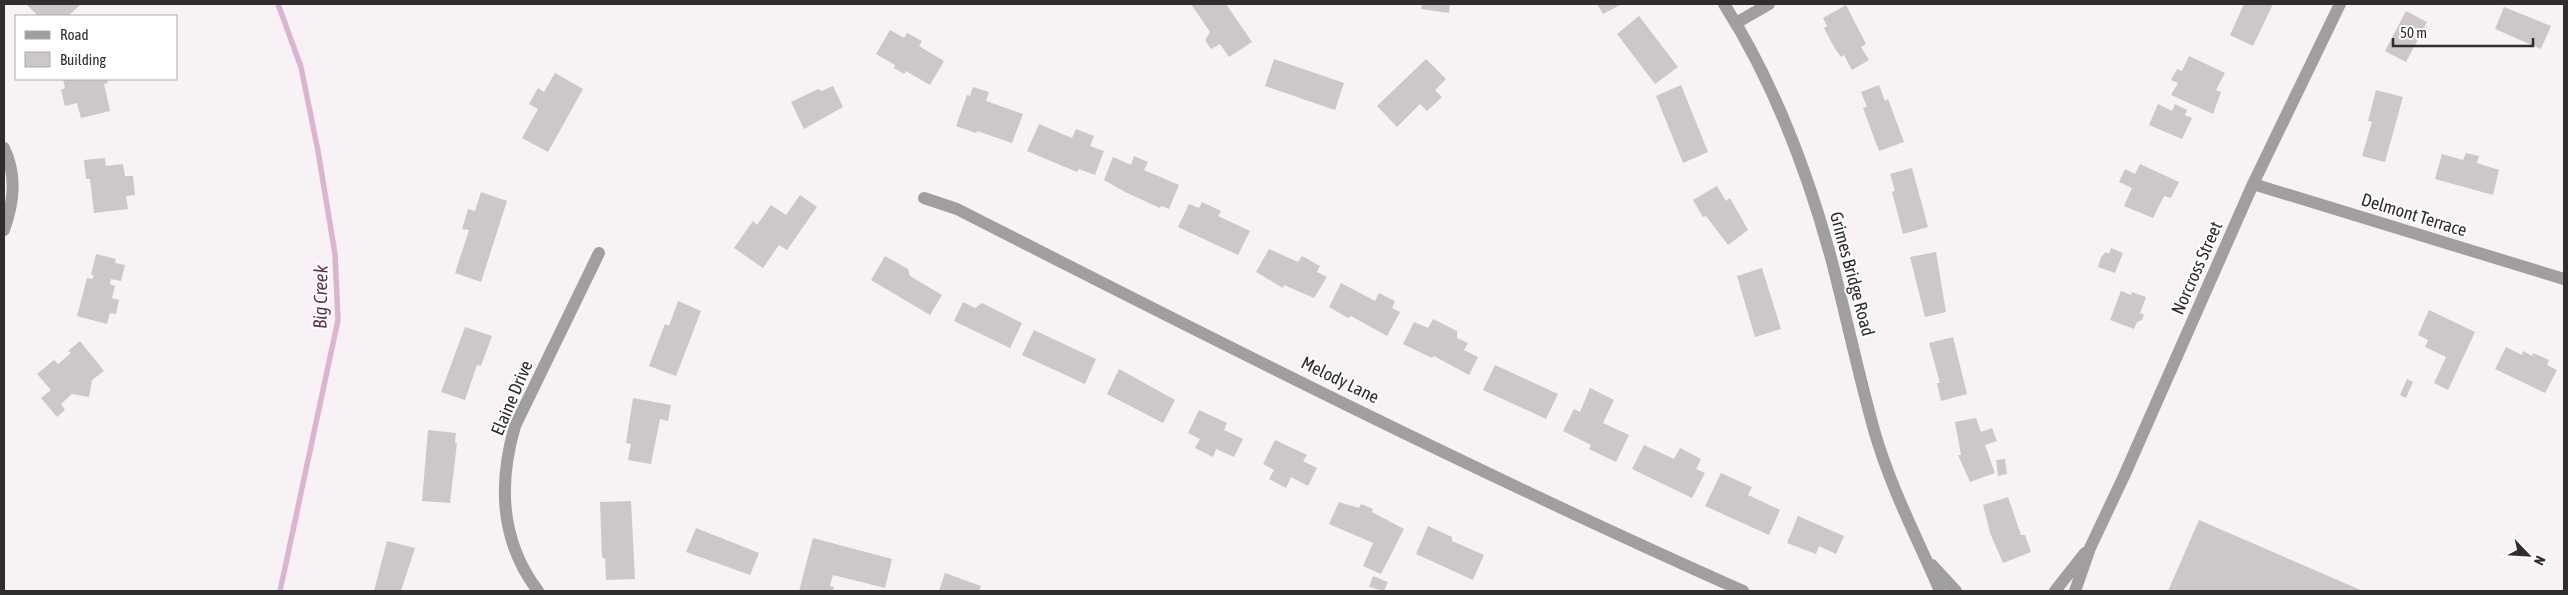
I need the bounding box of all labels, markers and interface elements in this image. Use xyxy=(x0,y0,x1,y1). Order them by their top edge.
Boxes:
legend xyxy=(15,15,178,80)
scale bar xyxy=(2393,15,2533,47)
text: 50 m xyxy=(2400,24,2427,41)
text: Road xyxy=(60,26,89,43)
text: Building xyxy=(60,51,106,68)
street label: Delmont Terrace xyxy=(2359,189,2469,241)
street label: Grimes Bridge Road xyxy=(1826,209,1879,338)
street label: Norcross Street xyxy=(2167,218,2226,318)
water label: Big Creek xyxy=(308,264,332,329)
street label: Melody Lane xyxy=(1298,352,1383,407)
street label: Elaine Drive xyxy=(486,357,537,438)
north arrow xyxy=(2503,530,2553,580)
text: N xyxy=(2531,553,2549,568)

